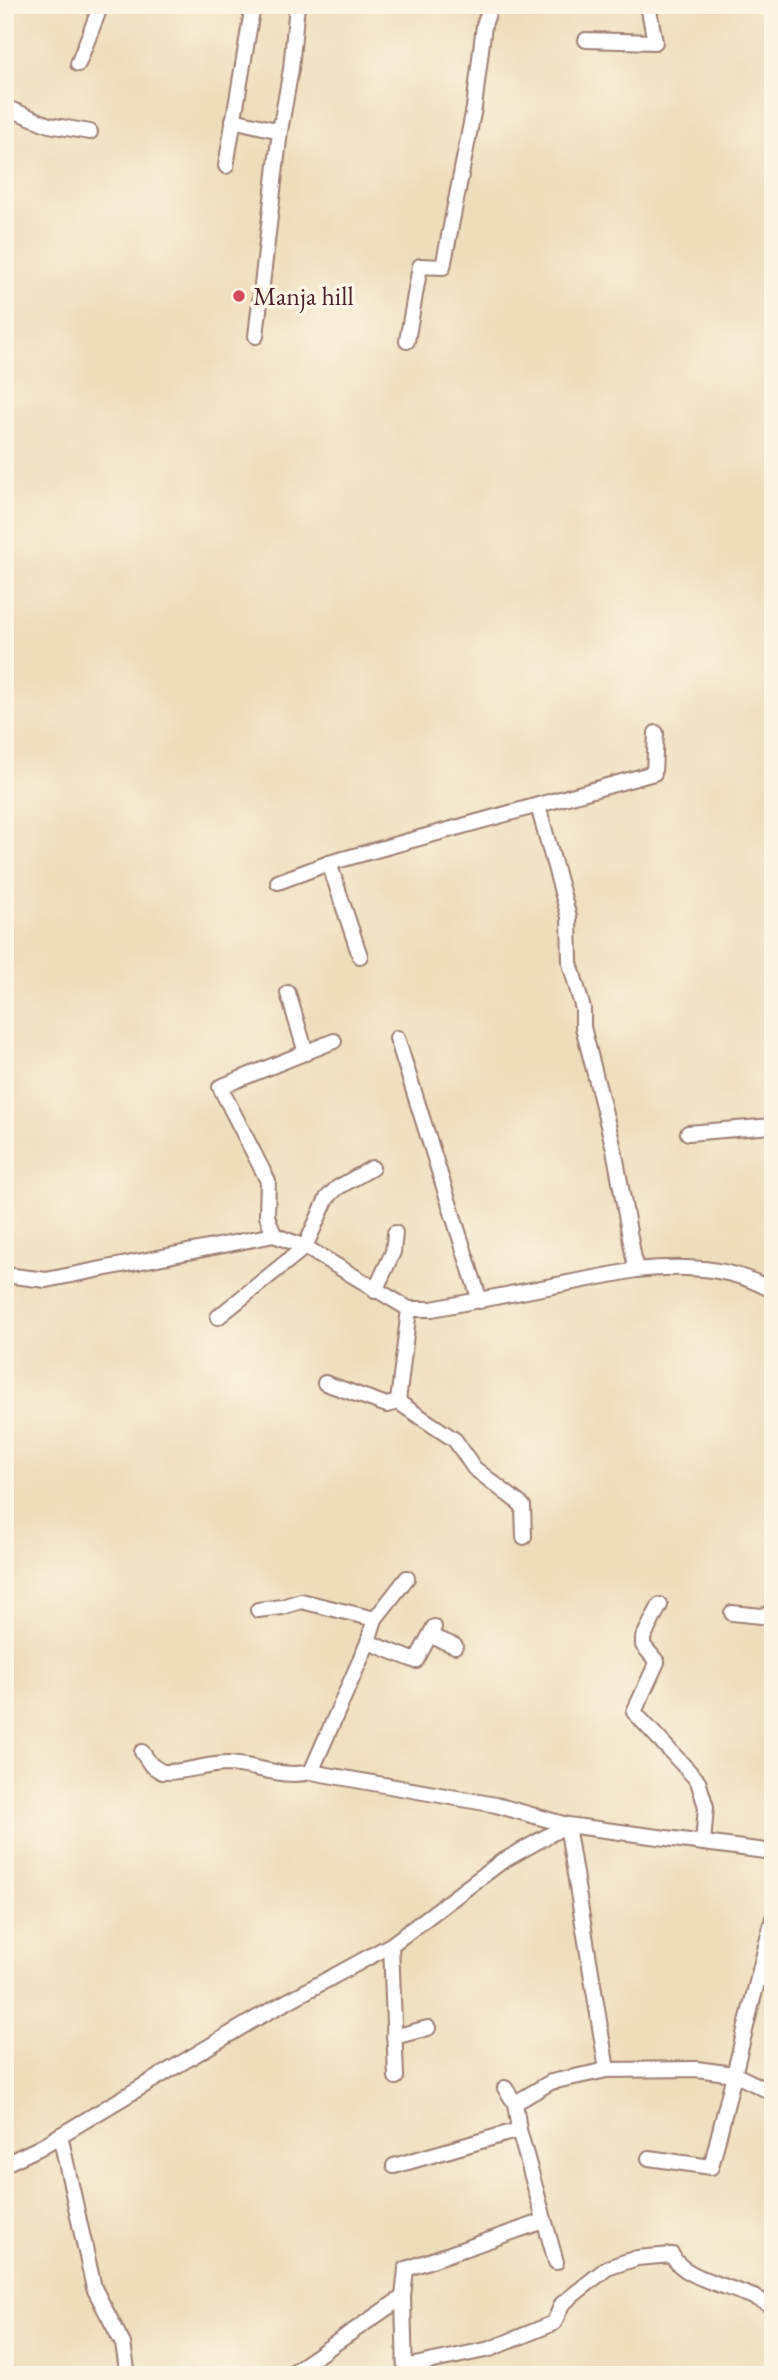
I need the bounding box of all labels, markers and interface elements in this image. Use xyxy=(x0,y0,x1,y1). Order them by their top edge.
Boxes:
place label: Manja hill xyxy=(253,279,354,313)
marker: Manja hill xyxy=(231,288,247,304)

